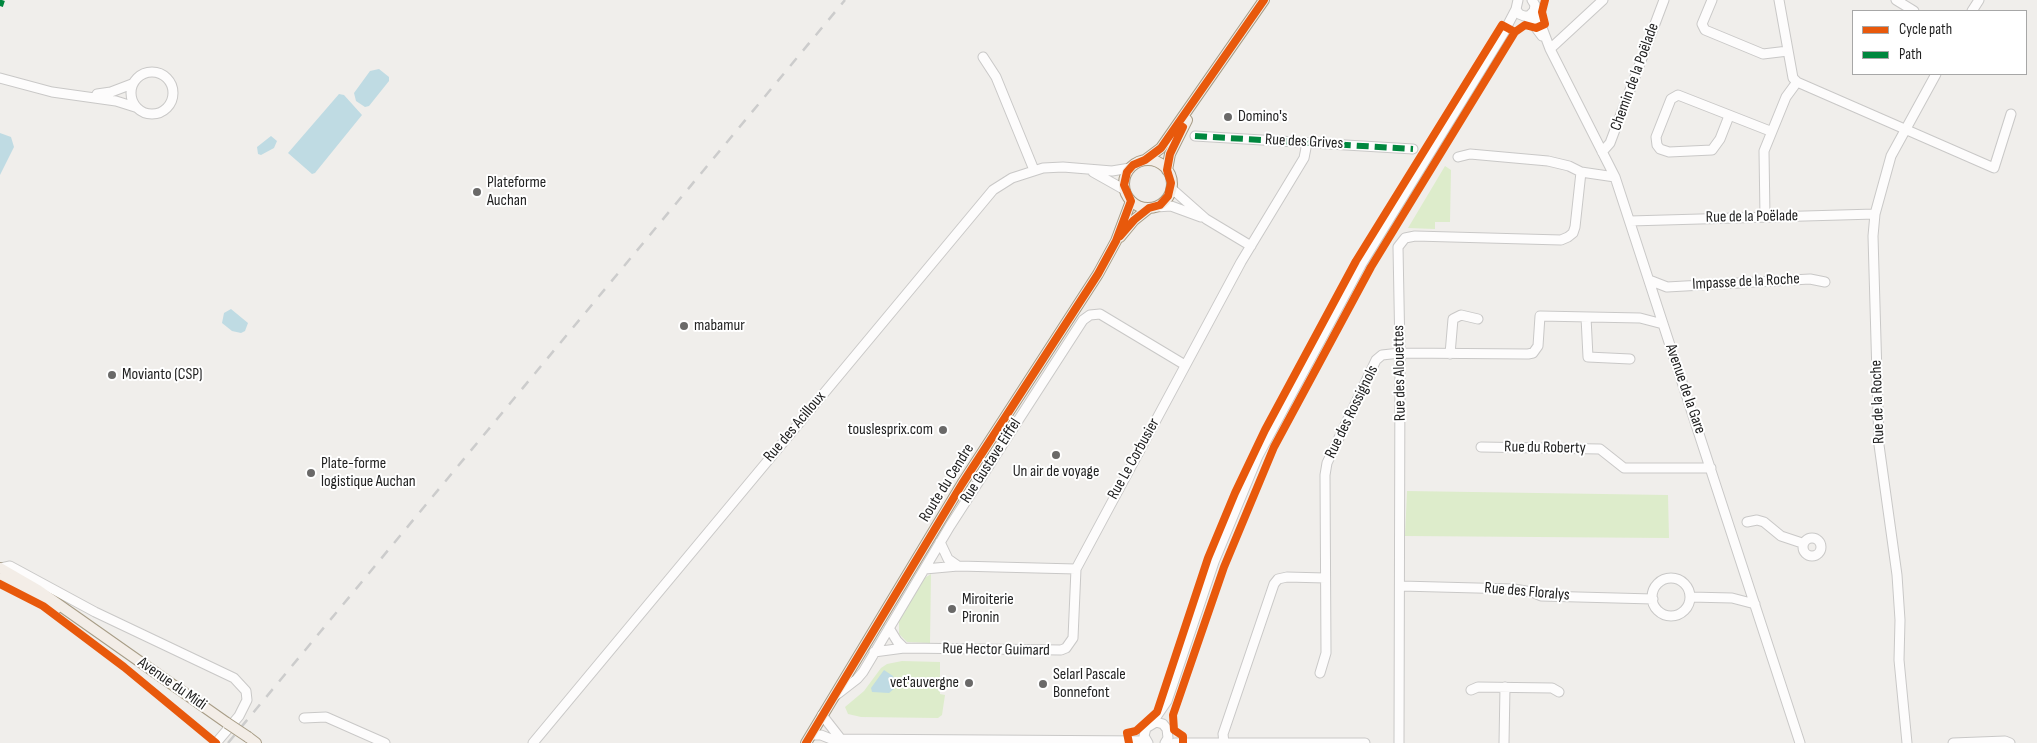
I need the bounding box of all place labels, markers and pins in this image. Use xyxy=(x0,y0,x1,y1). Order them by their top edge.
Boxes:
place label: Domino's xyxy=(1238,107,1288,127)
marker: Domino's xyxy=(1222,111,1234,123)
place label: Plateforme Auchan xyxy=(487,173,546,211)
marker: Plateforme Auchan xyxy=(471,186,483,198)
place label: mabamur xyxy=(694,316,745,336)
marker: mabamur xyxy=(678,320,690,332)
place label: Movianto (CSP) xyxy=(122,365,203,385)
marker: Movianto (CSP) xyxy=(106,369,118,381)
place label: touslesprix.com xyxy=(848,420,933,440)
marker: touslesprix.com xyxy=(937,424,949,436)
marker: Un air de voyage xyxy=(1050,449,1062,461)
place label: Plate-forme logistique Auchan xyxy=(321,454,416,492)
place label: Un air de voyage xyxy=(1013,462,1099,482)
marker: Plate-forme logistique Auchan xyxy=(305,467,317,479)
place label: Miroiterie Pironin xyxy=(962,590,1014,628)
marker: Miroiterie Pironin xyxy=(946,603,958,615)
place label: Selarl Pascale Bonnefont xyxy=(1053,665,1126,703)
place label: vet'auvergne xyxy=(890,673,959,693)
marker: vet'auvergne xyxy=(963,677,975,689)
marker: Selarl Pascale Bonnefont xyxy=(1037,678,1049,690)

